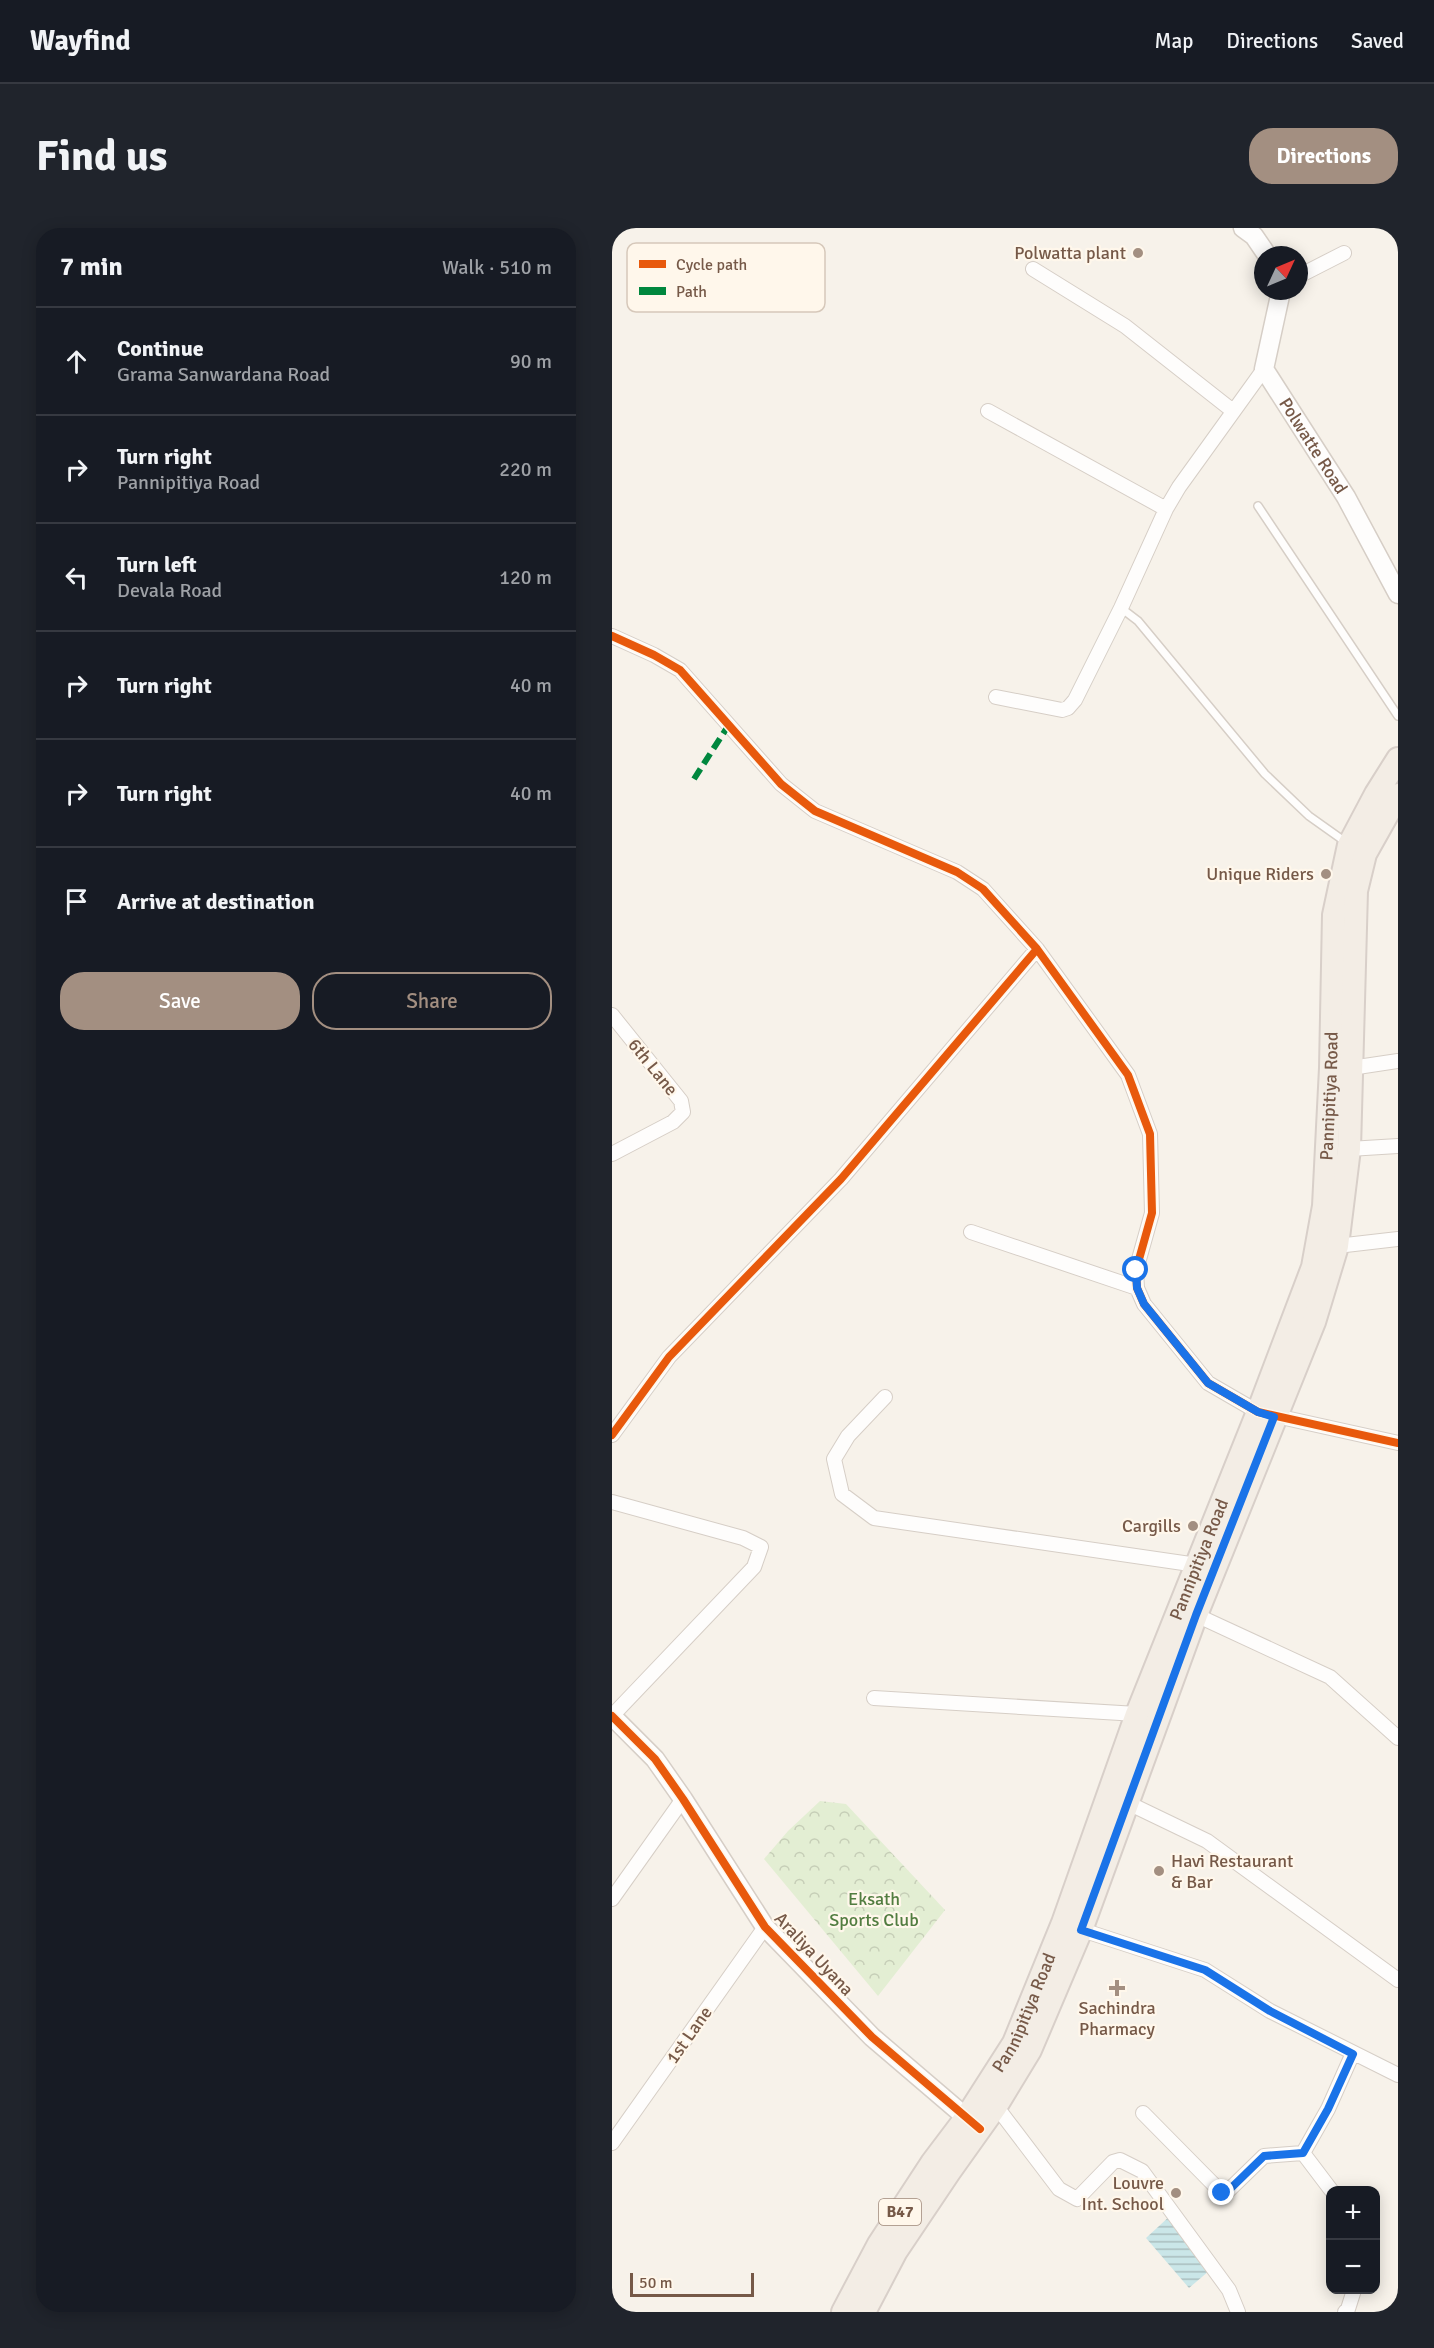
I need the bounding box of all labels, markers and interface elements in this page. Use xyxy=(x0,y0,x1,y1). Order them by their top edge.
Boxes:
text: Wayfind xyxy=(30,24,131,58)
text: Map xyxy=(1155,28,1193,54)
text: Directions xyxy=(1226,28,1318,54)
text: Saved xyxy=(1351,28,1404,54)
button: Directions xyxy=(1249,128,1398,184)
text: Find us xyxy=(36,131,167,182)
place label: Polwatta plant xyxy=(1014,242,1126,264)
legend xyxy=(627,243,825,312)
marker: Polwatta plant xyxy=(1131,246,1145,260)
north arrow xyxy=(1254,246,1308,300)
text: 7 min xyxy=(60,251,123,283)
text: Walk · 510 m xyxy=(442,255,552,280)
text: Cycle path xyxy=(676,255,747,275)
text: Path xyxy=(676,282,707,302)
text: Continue xyxy=(117,335,204,362)
icon: ahead xyxy=(60,345,93,378)
text: 90 m xyxy=(510,349,552,374)
text: Grama Sanwardana Road xyxy=(117,362,330,387)
street label: Polwatte Road xyxy=(1274,394,1352,498)
text: Turn right xyxy=(117,443,212,470)
icon: right xyxy=(60,453,93,486)
text: 220 m xyxy=(499,457,552,482)
text: Pannipitiya Road xyxy=(117,470,260,495)
text: Turn left xyxy=(117,551,197,578)
icon: left xyxy=(60,561,93,594)
text: 120 m xyxy=(499,565,552,590)
text: Devala Road xyxy=(117,578,222,603)
icon: right xyxy=(60,669,93,702)
text: Turn right xyxy=(117,672,212,699)
text: 40 m xyxy=(510,673,552,698)
icon: right xyxy=(60,777,93,810)
text: Turn right xyxy=(117,780,212,807)
text: 40 m xyxy=(510,781,552,806)
place label: Unique Riders xyxy=(1206,863,1314,885)
marker: Unique Riders xyxy=(1319,867,1333,881)
icon: arrive xyxy=(60,885,93,918)
text: Arrive at destination xyxy=(117,888,314,915)
button: Save xyxy=(60,972,300,1030)
button: Share xyxy=(312,972,552,1030)
street label: Pannipitiya Road xyxy=(1315,1031,1343,1161)
street label: 6th Lane xyxy=(623,1034,683,1100)
route start xyxy=(1122,1256,1148,1282)
street label: Pannipitiya Road xyxy=(1165,1496,1233,1623)
place label: Cargills xyxy=(1122,1515,1181,1537)
marker: Cargills xyxy=(1186,1519,1200,1533)
place label: Havi Restaurant & Bar xyxy=(1171,1850,1293,1893)
marker: Havi Restaurant & Bar xyxy=(1152,1864,1166,1878)
park label: Eksath Sports Club xyxy=(829,1888,919,1931)
street label: Araliya Uyana xyxy=(770,1908,858,2000)
street label: Pannipitiya Road xyxy=(987,1950,1061,2076)
marker: Sachindra Pharmacy xyxy=(1110,1981,1124,1995)
place label: Sachindra Pharmacy xyxy=(1078,1997,1156,2040)
street label: 1st Lane xyxy=(661,2002,717,2068)
place label: Louvre Int. School xyxy=(1082,2172,1164,2215)
route end xyxy=(1208,2179,1234,2205)
marker: Louvre Int. School xyxy=(1169,2186,1183,2200)
map controls xyxy=(1326,2186,1380,2294)
button: + xyxy=(1326,2186,1380,2240)
road number: B47 xyxy=(879,2199,921,2225)
button: − xyxy=(1326,2240,1380,2294)
scale bar xyxy=(630,2270,754,2298)
text: 50 m xyxy=(639,2273,673,2293)

